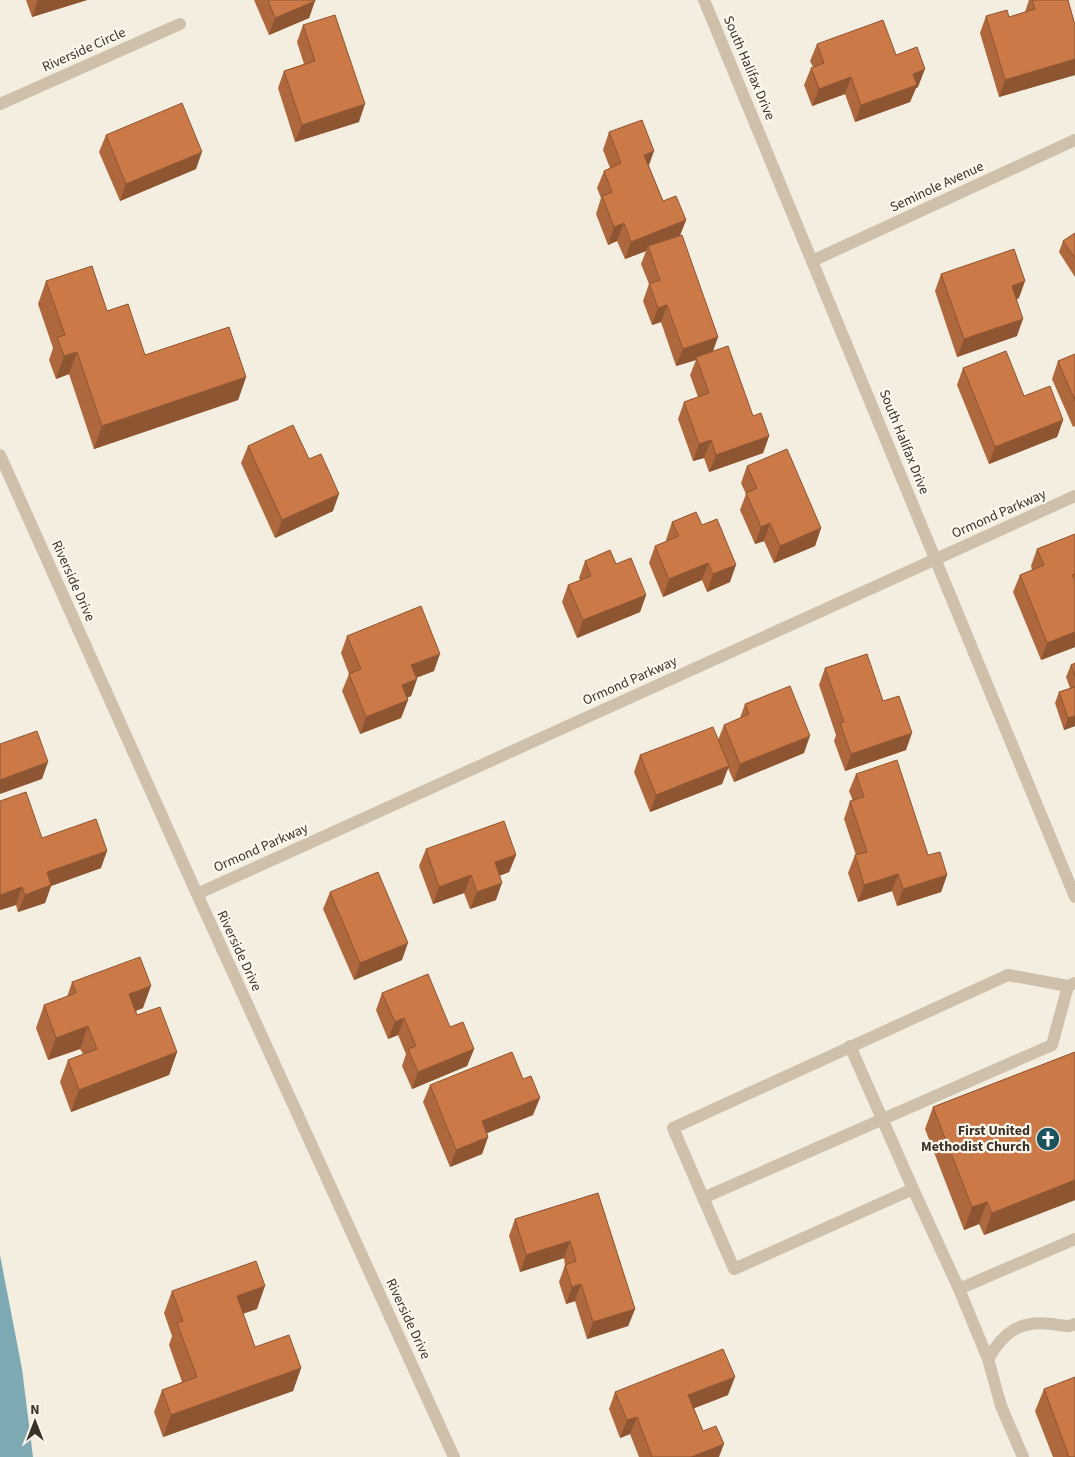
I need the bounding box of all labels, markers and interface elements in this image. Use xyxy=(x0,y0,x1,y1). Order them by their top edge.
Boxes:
street label: South Halifax Drive xyxy=(718,13,780,123)
street label: Riverside Circle xyxy=(39,23,129,77)
street label: Seminole Avenue xyxy=(887,157,987,217)
street label: South Halifax Drive xyxy=(874,387,934,497)
street label: Ormond Parkway xyxy=(949,484,1050,544)
street label: Riverside Drive xyxy=(46,537,100,625)
street label: Ormond Parkway xyxy=(580,651,681,711)
street label: Ormond Parkway xyxy=(211,818,312,878)
street label: Riverside Drive xyxy=(212,907,266,995)
place label: First United Methodist Church xyxy=(921,1121,1030,1157)
church icon: First United Methodist Church xyxy=(1035,1126,1061,1152)
street label: Riverside Drive xyxy=(381,1275,435,1363)
north arrow xyxy=(10,1397,60,1447)
text: N xyxy=(30,1400,40,1420)

